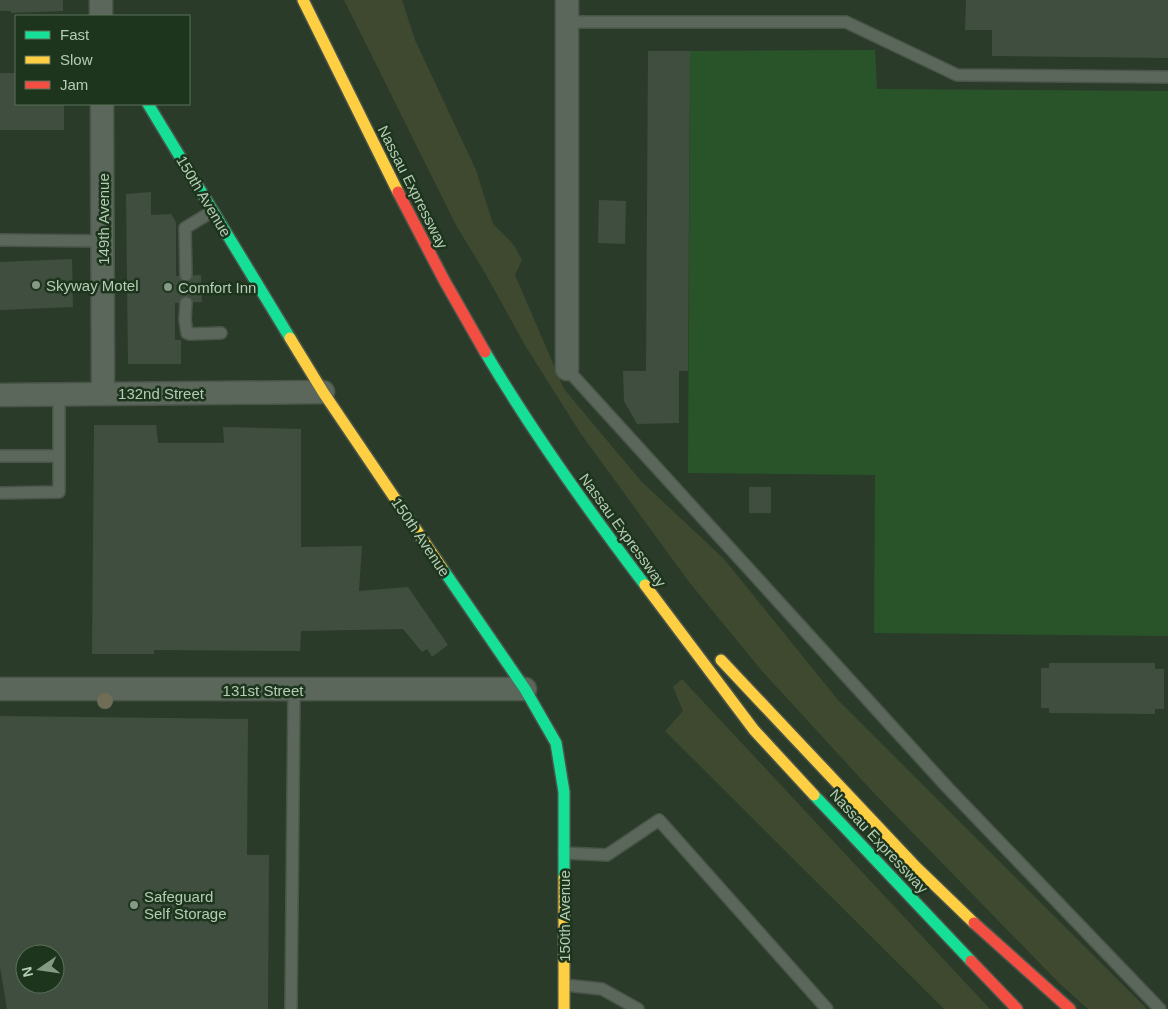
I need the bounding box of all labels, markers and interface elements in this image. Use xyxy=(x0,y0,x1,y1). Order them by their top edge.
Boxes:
legend xyxy=(15,15,190,105)
text: Fast xyxy=(60,26,90,43)
text: Slow xyxy=(60,51,93,68)
text: Jam xyxy=(60,76,88,93)
street label: Nassau Expressway xyxy=(375,123,452,252)
street label: 150th Avenue xyxy=(173,152,235,240)
street label: 149th Avenue xyxy=(95,173,112,265)
place label: Skyway Motel xyxy=(46,277,139,294)
marker: Skyway Motel xyxy=(30,279,42,291)
place label: Comfort Inn xyxy=(178,279,256,296)
marker: Comfort Inn xyxy=(162,281,174,293)
street label: 132nd Street xyxy=(118,385,205,402)
street label: Nassau Expressway xyxy=(576,470,670,590)
street label: 150th Avenue xyxy=(388,494,454,580)
street label: 131st Street xyxy=(223,682,304,699)
street label: Nassau Expressway xyxy=(826,786,932,897)
street label: 150th Avenue xyxy=(556,870,573,962)
place label: Safeguard Self Storage xyxy=(144,888,227,922)
marker: Safeguard Self Storage xyxy=(128,899,140,911)
north arrow xyxy=(15,944,65,994)
text: N xyxy=(18,965,36,979)

